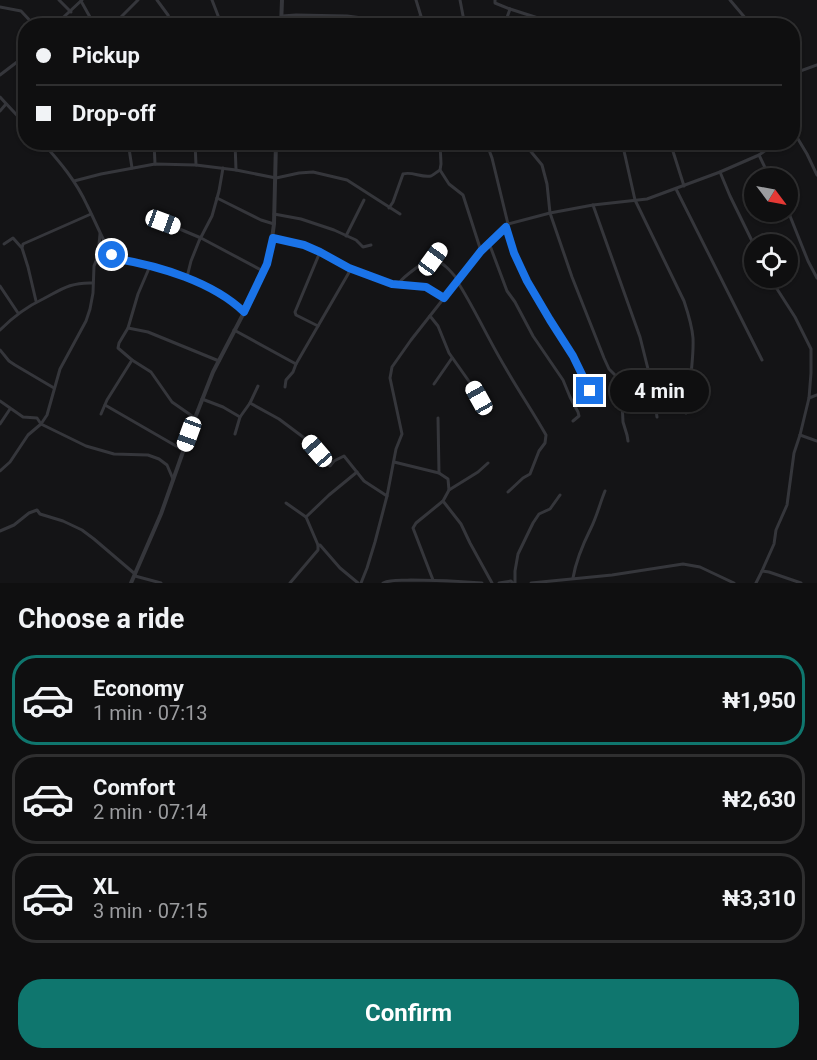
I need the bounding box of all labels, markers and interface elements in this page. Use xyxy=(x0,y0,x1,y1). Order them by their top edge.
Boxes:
text: Pickup xyxy=(72,43,140,68)
text: Drop-off xyxy=(72,101,156,126)
north arrow xyxy=(744,168,798,222)
map controls xyxy=(744,168,798,288)
car xyxy=(143,207,183,237)
button: locate xyxy=(744,234,798,288)
car xyxy=(415,239,451,279)
route start xyxy=(98,241,125,268)
callout: 4 min xyxy=(611,370,710,412)
route end xyxy=(576,377,603,404)
car xyxy=(462,378,496,418)
text: 4 min xyxy=(634,379,685,403)
car xyxy=(174,414,204,454)
car xyxy=(298,432,336,470)
text: Choose a ride xyxy=(18,603,184,635)
icon: car xyxy=(21,673,75,727)
text: Economy xyxy=(93,676,184,701)
text: ₦1,950 xyxy=(722,688,796,713)
text: 1 min · 07:13 xyxy=(93,701,208,725)
icon: car xyxy=(21,772,75,826)
text: Comfort xyxy=(93,775,175,800)
text: ₦2,630 xyxy=(722,787,796,812)
text: 2 min · 07:14 xyxy=(93,800,208,824)
icon: car xyxy=(21,871,75,925)
text: XL xyxy=(93,874,119,899)
text: ₦3,310 xyxy=(722,886,796,911)
text: 3 min · 07:15 xyxy=(93,899,208,923)
button: Confirm xyxy=(18,979,799,1048)

